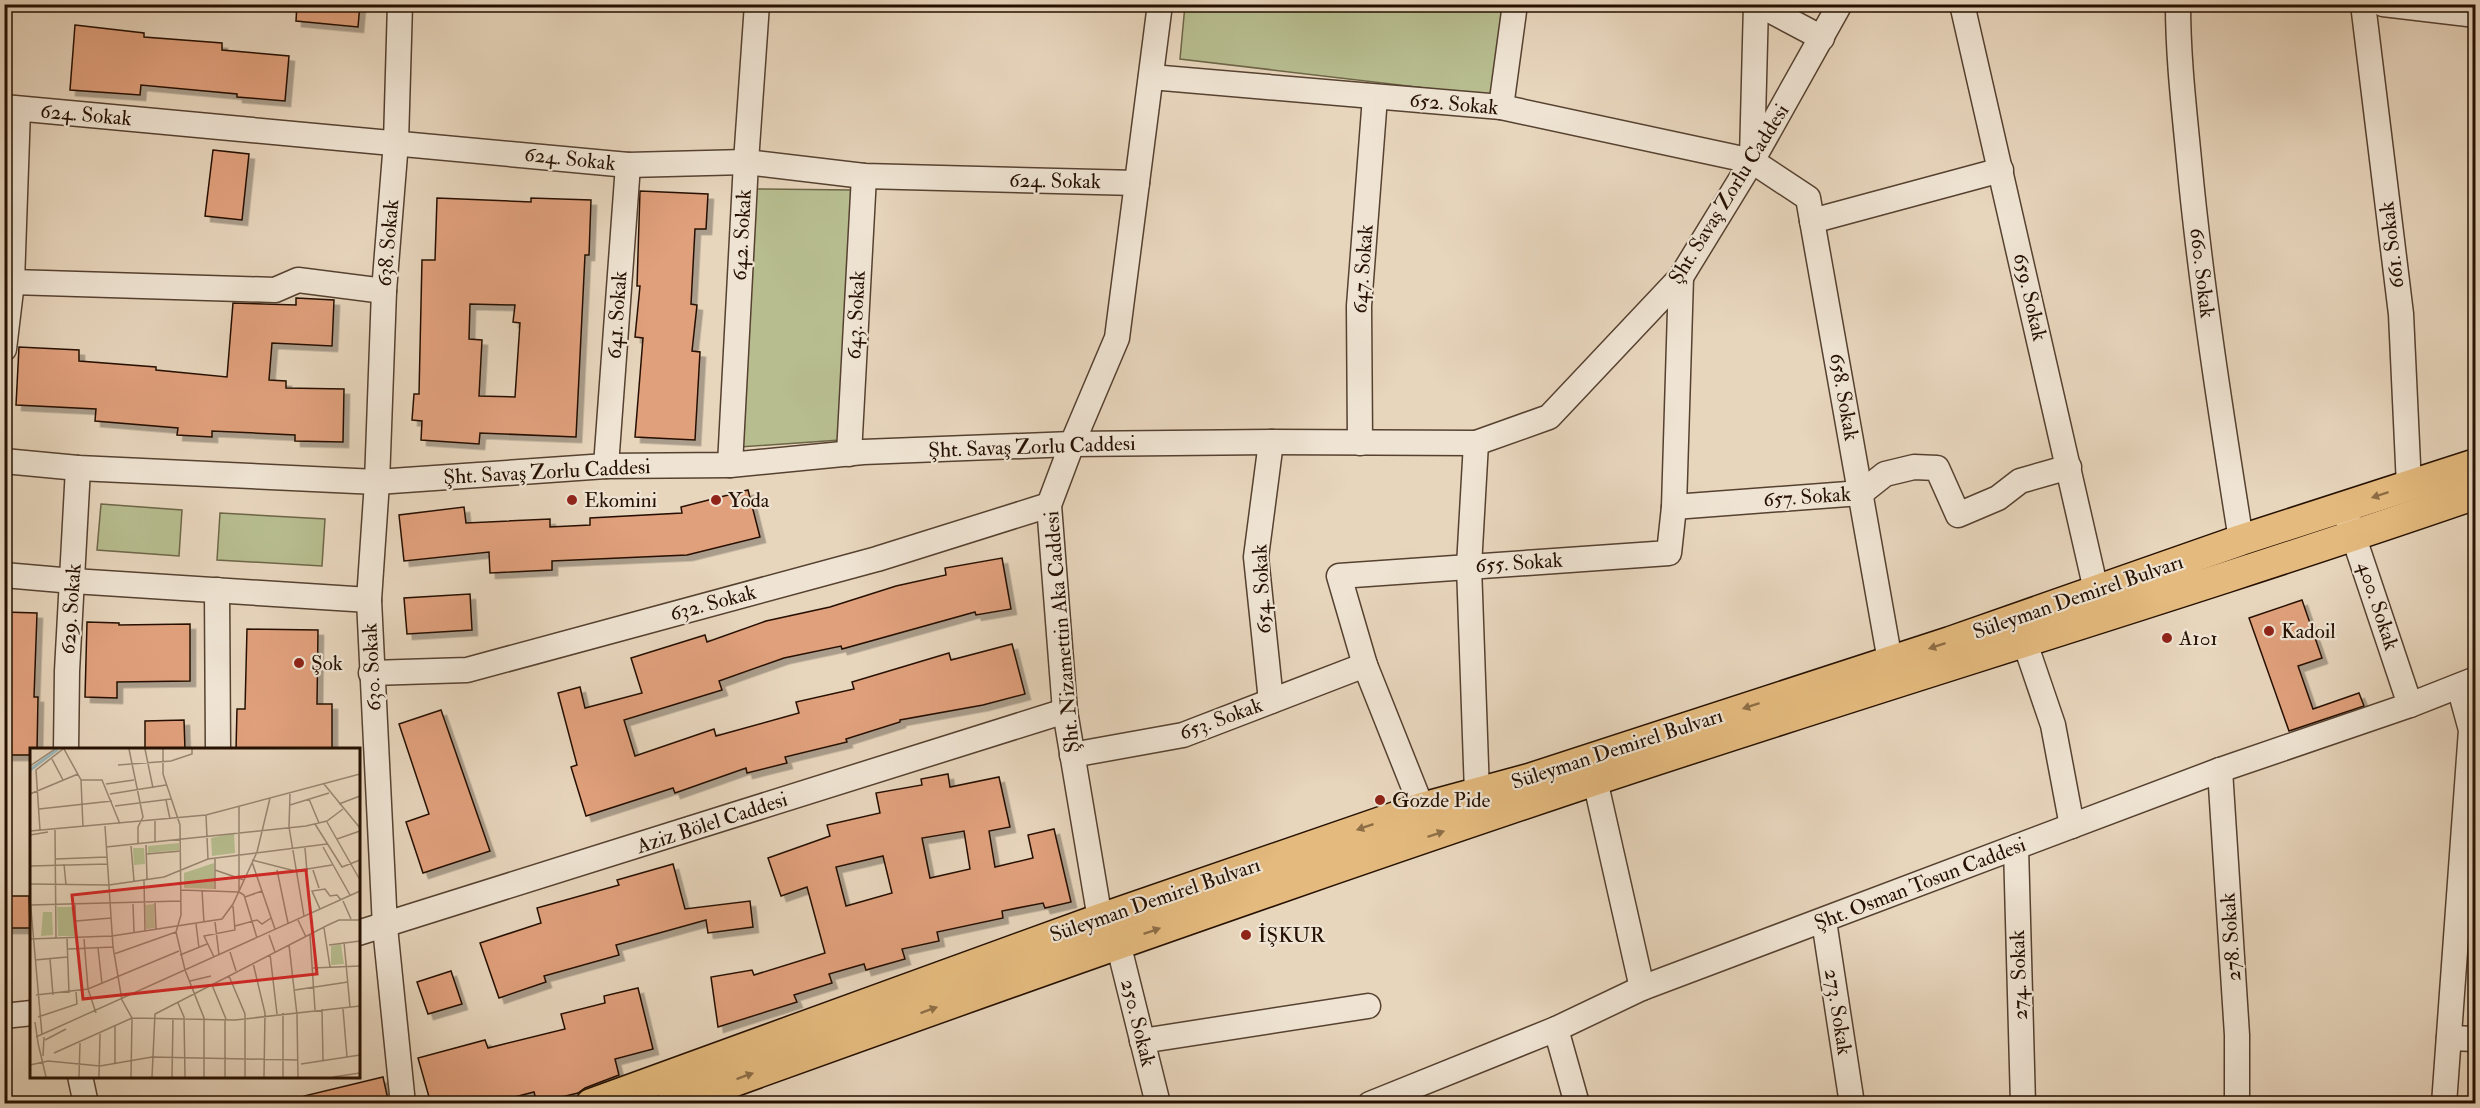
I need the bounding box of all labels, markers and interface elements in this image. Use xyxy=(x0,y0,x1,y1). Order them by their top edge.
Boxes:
street label: 652. Sokak xyxy=(1408,87,1500,121)
street label: 624. Sokak xyxy=(39,98,133,132)
street label: Şht. Savaş Zorlu Caddesi xyxy=(1663,99,1796,289)
street label: 624. Sokak xyxy=(523,141,617,177)
street label: 624. Sokak xyxy=(1009,167,1101,195)
street label: 642. Sokak xyxy=(726,189,758,281)
street label: 638. Sokak xyxy=(371,198,405,288)
street label: 661. Sokak xyxy=(2373,200,2411,290)
street label: 647. Sokak xyxy=(1346,223,1380,315)
street label: 660. Sokak xyxy=(2183,226,2221,320)
street label: 659. Sokak xyxy=(2007,250,2053,344)
street label: 641. Sokak xyxy=(600,270,634,360)
street label: 643. Sokak xyxy=(840,270,872,360)
street label: 658. Sokak xyxy=(1823,351,1865,443)
street label: Şht. Savaş Zorlu Caddesi xyxy=(928,430,1137,464)
street label: Şht. Savaş Zorlu Caddesi xyxy=(443,453,652,491)
street label: 657. Sokak xyxy=(1762,480,1852,514)
place label: Ekomini xyxy=(584,487,658,514)
place label: Yoda xyxy=(728,487,770,514)
one-way arrow xyxy=(2371,491,2389,501)
marker: Ekomini xyxy=(565,493,579,507)
marker: Yoda xyxy=(709,493,723,507)
street label: Şht. Nizamettin Aka Caddesi xyxy=(1038,509,1086,754)
street label: 654. Sokak xyxy=(1246,543,1278,635)
street label: 655. Sokak xyxy=(1474,546,1564,580)
street label: Süleyman Demirel Bulvarı xyxy=(1969,548,2187,646)
street label: 400. Sokak xyxy=(2351,558,2405,654)
street label: 629. Sokak xyxy=(54,563,88,655)
street label: 632. Sokak xyxy=(667,579,759,627)
place label: Kadoil xyxy=(2281,618,2336,645)
street label: 630. Sokak xyxy=(356,622,388,712)
marker: Kadoil xyxy=(2262,624,2276,638)
place label: A101 xyxy=(2178,625,2218,652)
marker: A101 xyxy=(2160,631,2174,645)
one-way arrow xyxy=(1928,642,1946,651)
place label: Şok xyxy=(311,650,343,677)
marker: Şok xyxy=(292,656,306,670)
street label: 653. Sokak xyxy=(1176,691,1266,747)
street label: Süleyman Demirel Bulvarı xyxy=(1508,702,1727,796)
one-way arrow xyxy=(1742,702,1760,712)
inset map xyxy=(30,748,360,1078)
street label: Aziz Bölel Caddesi xyxy=(632,786,791,860)
place label: Gozde Pide xyxy=(1392,787,1490,814)
marker: Gozde Pide xyxy=(1373,793,1387,807)
one-way arrow xyxy=(1356,823,1374,833)
one-way arrow xyxy=(1427,829,1445,839)
street label: Şht. Osman Tosun Caddesi xyxy=(1810,831,2030,937)
street label: Süleyman Demirel Bulvarı xyxy=(1046,851,1264,949)
street label: 278. Sokak xyxy=(2214,892,2248,982)
place label: İŞKUR xyxy=(1258,922,1326,949)
one-way arrow xyxy=(1143,926,1161,935)
marker: İŞKUR xyxy=(1239,928,1253,942)
street label: 274. Sokak xyxy=(2004,929,2034,1021)
street label: 273. Sokak xyxy=(1818,967,1858,1057)
street label: 250. Sokak xyxy=(1114,976,1162,1070)
one-way arrow xyxy=(920,1005,938,1015)
one-way arrow xyxy=(737,1071,755,1081)

